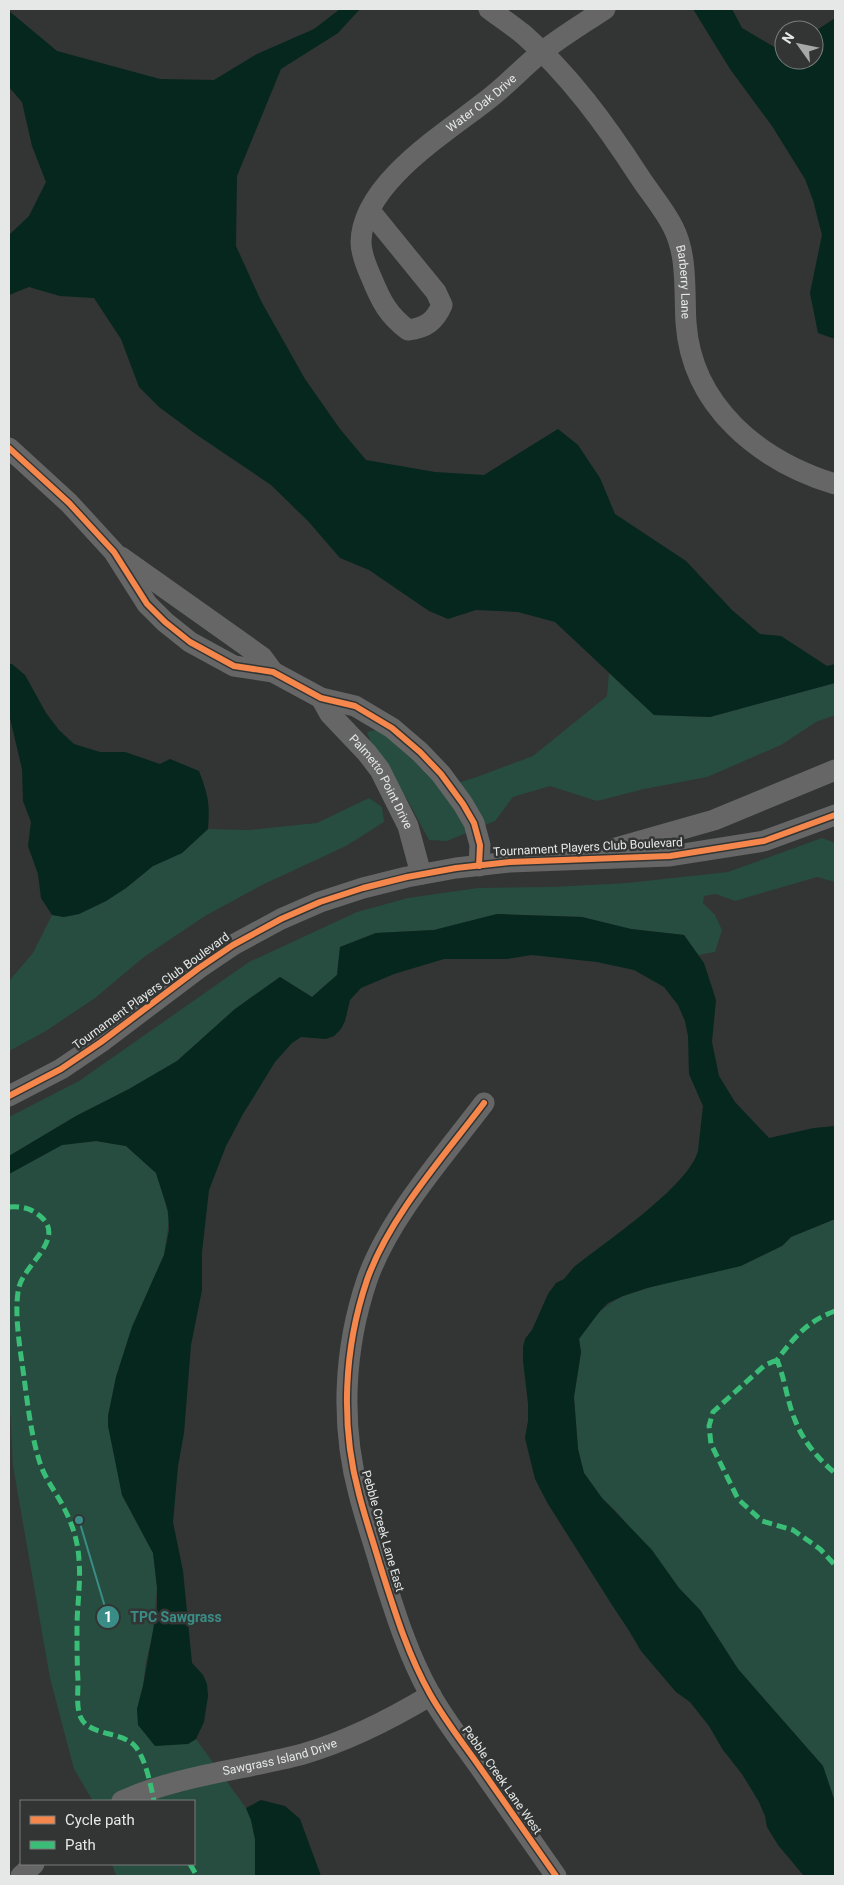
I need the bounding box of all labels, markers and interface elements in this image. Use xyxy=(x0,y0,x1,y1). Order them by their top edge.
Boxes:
north arrow xyxy=(774,20,824,70)
text: N xyxy=(779,29,798,46)
street label: Water Oak Drive xyxy=(444,71,519,135)
street label: Barberry Lane xyxy=(673,244,693,319)
street label: Palmetto Point Drive xyxy=(346,732,415,831)
street label: Tournament Players Club Boulevard xyxy=(493,835,683,859)
street label: Tournament Players Club Boulevard xyxy=(70,930,232,1052)
street label: Pebble Creek Lane East xyxy=(359,1469,407,1593)
callout: TPC Sawgrass xyxy=(95,1602,232,1631)
text: 1 xyxy=(104,1608,112,1626)
text: TPC Sawgrass xyxy=(130,1609,222,1625)
street label: Pebble Creek Lane West xyxy=(459,1723,545,1837)
street label: Sawgrass Island Drive xyxy=(221,1736,339,1778)
legend xyxy=(20,1800,195,1865)
text: Cycle path xyxy=(65,1811,135,1829)
text: Path xyxy=(65,1836,96,1854)

